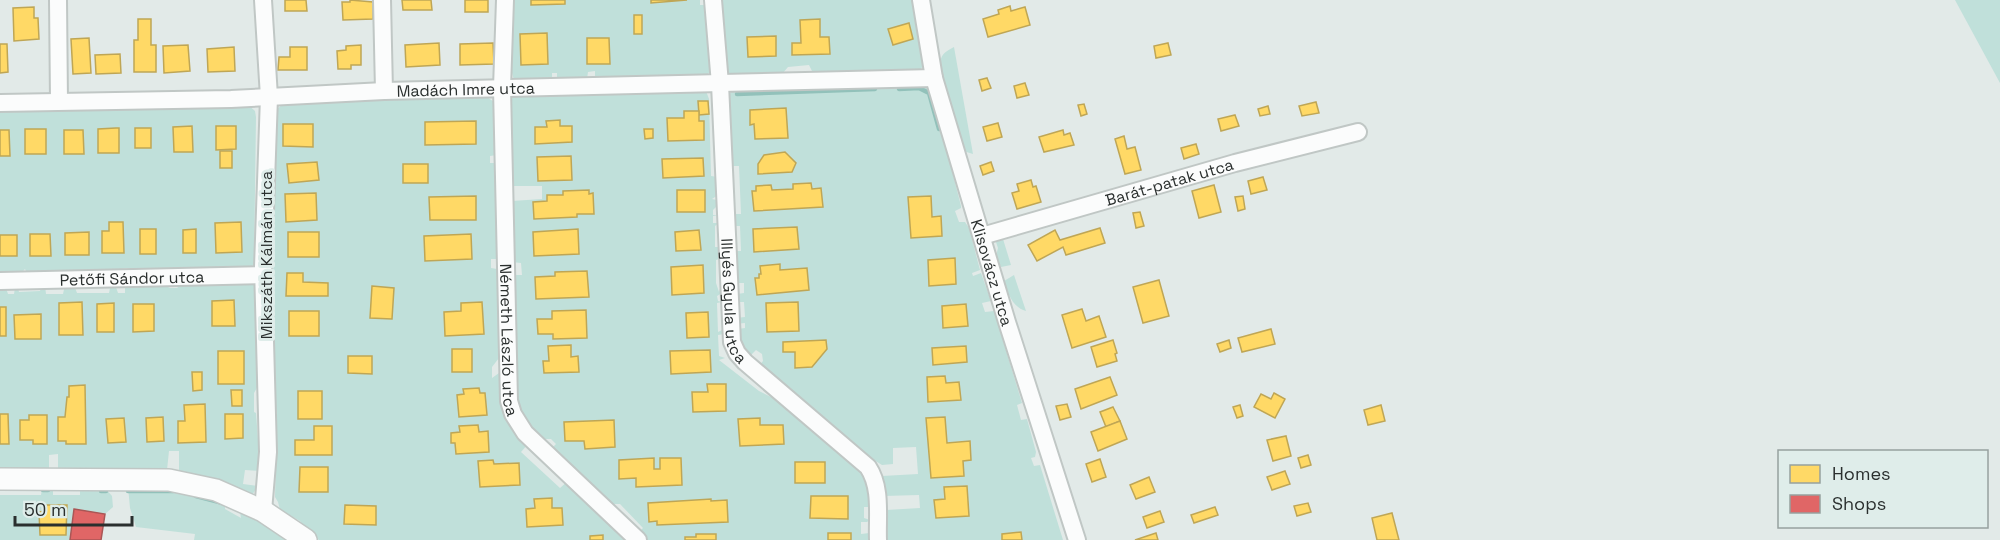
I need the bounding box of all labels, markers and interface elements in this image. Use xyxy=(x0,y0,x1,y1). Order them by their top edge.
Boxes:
street label: Madách Imre utca xyxy=(396,77,535,102)
street label: Barát-patak utca xyxy=(1103,154,1236,211)
street label: Mikszáth Kálmán utca xyxy=(256,171,277,339)
street label: Klisovácz utca xyxy=(966,217,1018,328)
street label: Illyés Gyula utca xyxy=(716,238,752,368)
street label: Németh László utca xyxy=(495,263,523,419)
street label: Petőfi Sándor utca xyxy=(59,266,205,291)
legend xyxy=(1778,450,1988,528)
text: Homes xyxy=(1832,462,1891,485)
scale bar xyxy=(15,489,132,527)
text: Shops xyxy=(1832,492,1886,515)
text: 50 m xyxy=(24,498,66,521)

